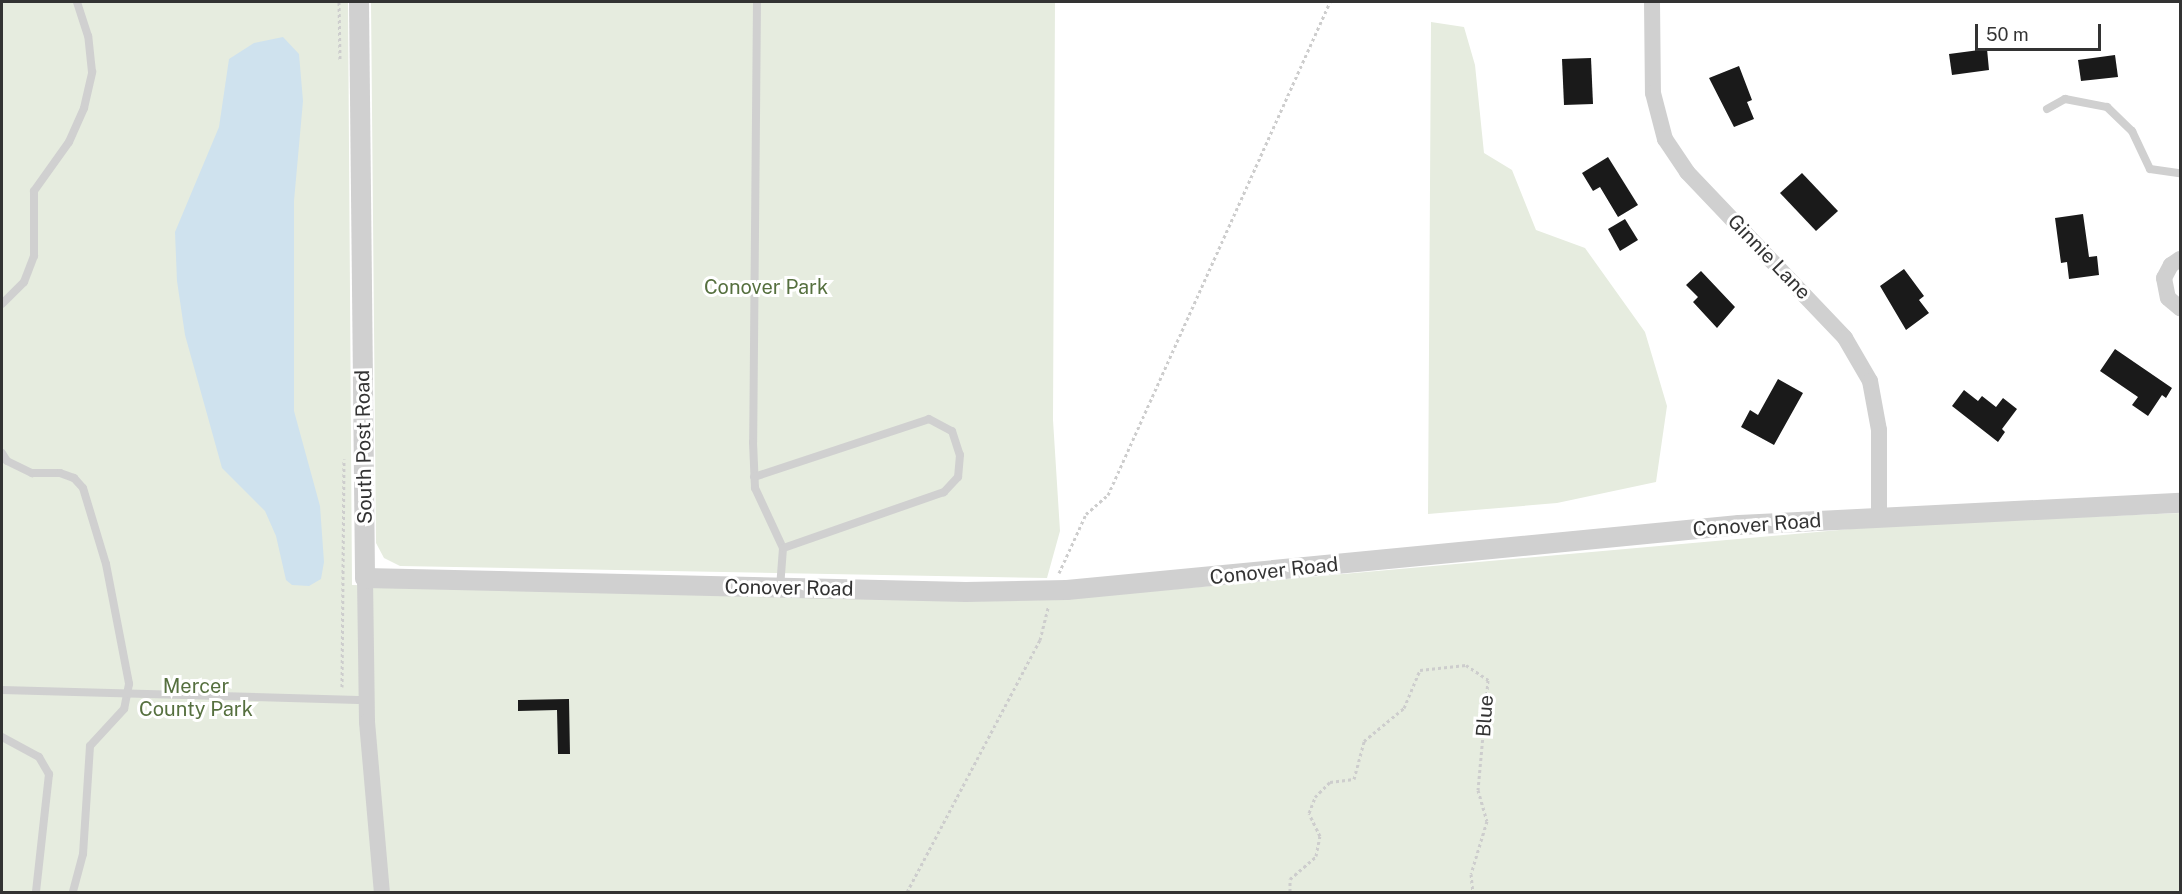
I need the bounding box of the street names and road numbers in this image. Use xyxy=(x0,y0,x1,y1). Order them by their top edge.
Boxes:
street label: Ginnie Lane xyxy=(1722,209,1816,305)
street label: South Post Road xyxy=(351,370,377,524)
street label: Conover Road xyxy=(1692,509,1822,541)
street label: Conover Road xyxy=(1209,552,1339,590)
street label: Conover Road xyxy=(724,575,854,601)
street label: Blue xyxy=(1472,694,1498,738)

